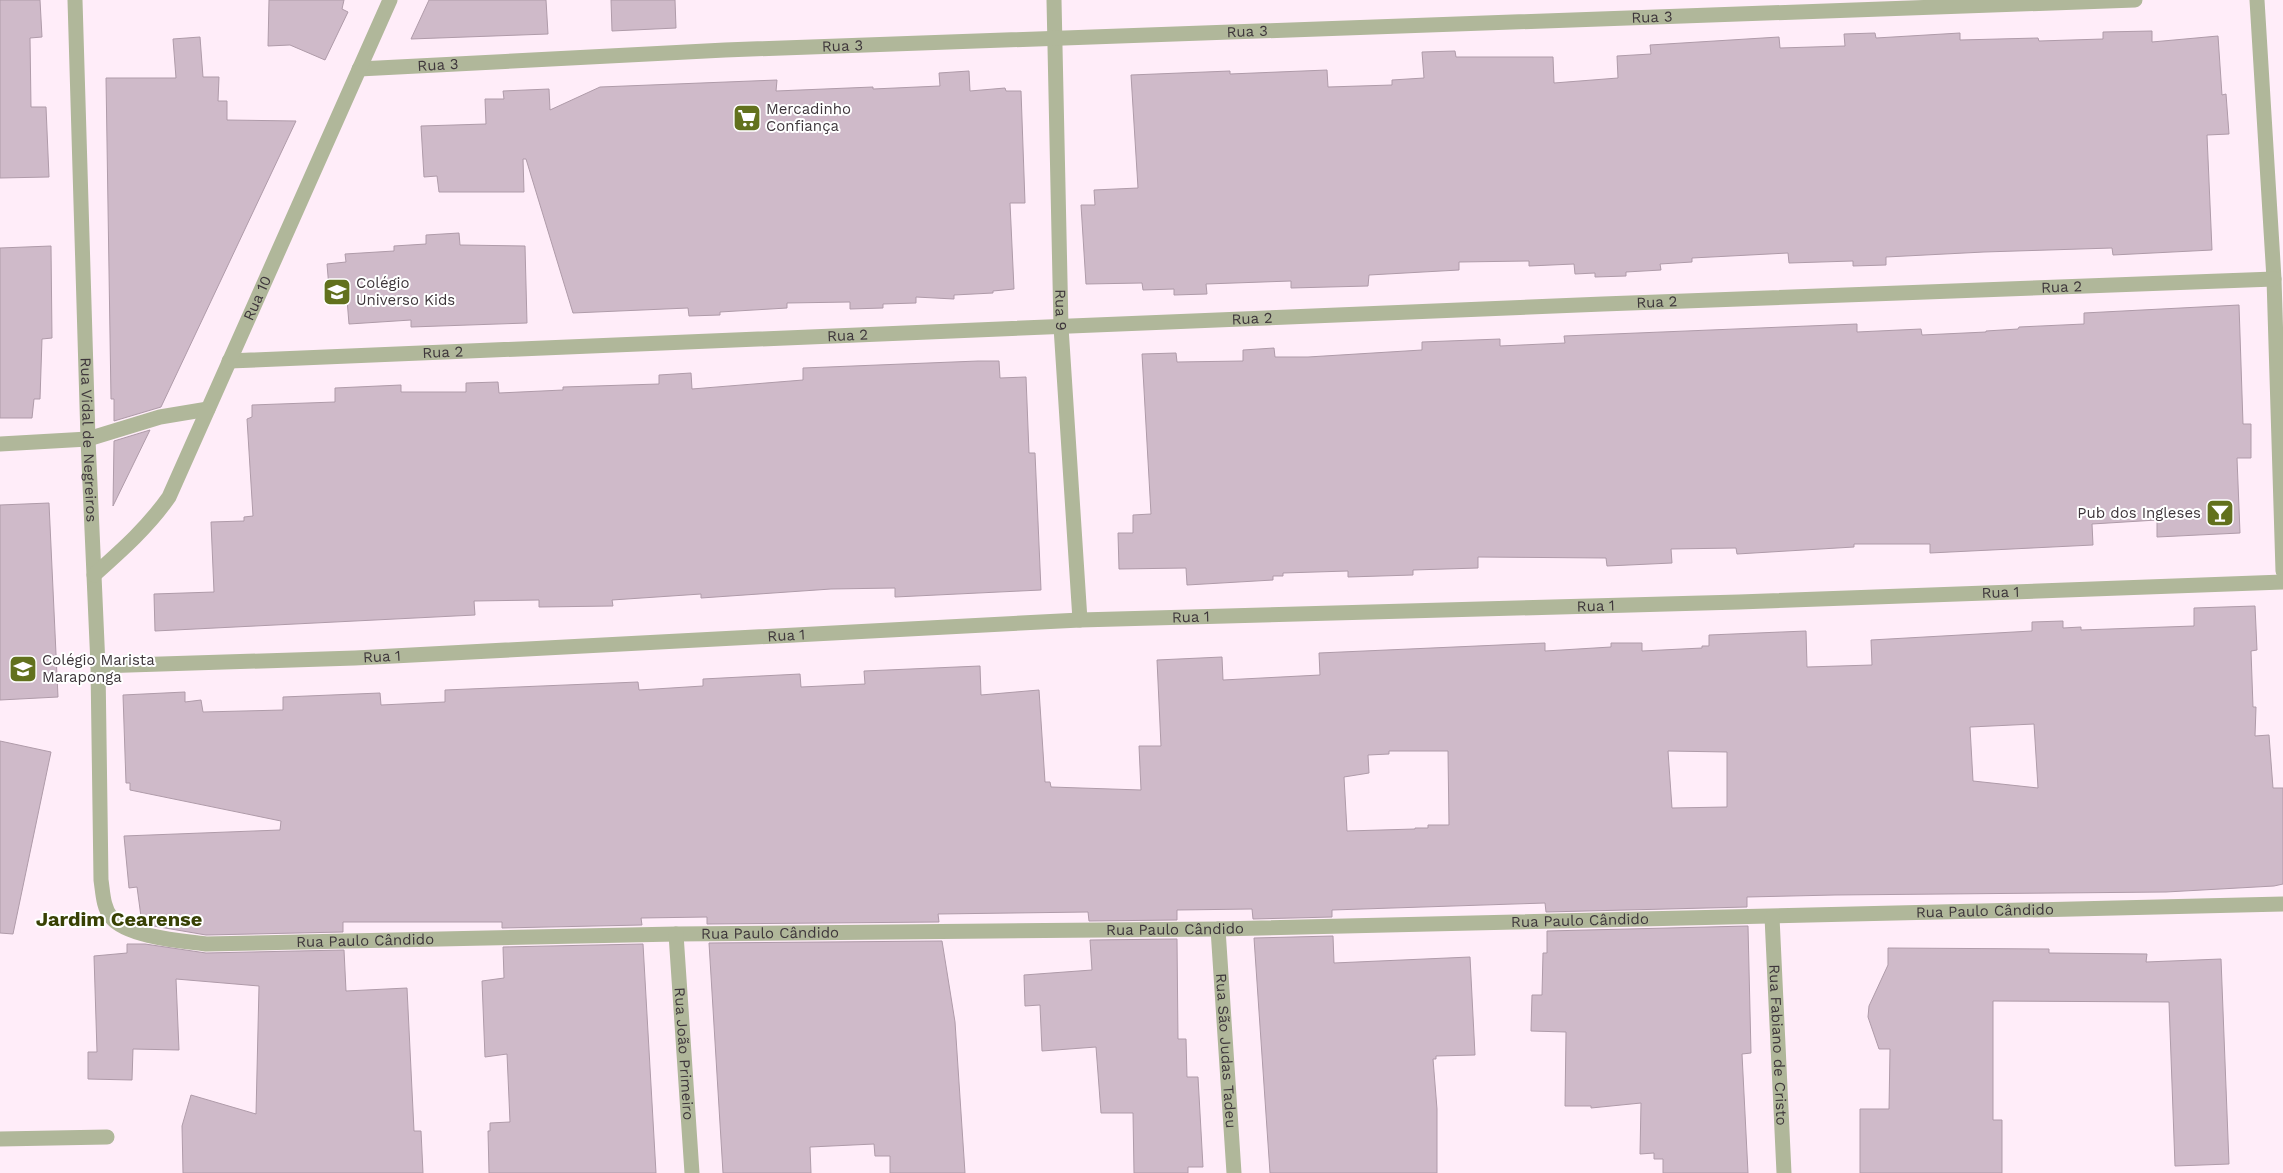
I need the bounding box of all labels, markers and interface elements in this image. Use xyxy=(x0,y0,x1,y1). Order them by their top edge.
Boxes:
street label: Rua 3 xyxy=(1631,7,1673,27)
street label: Rua 3 xyxy=(1226,22,1268,41)
street label: Rua 3 xyxy=(822,36,863,56)
street label: Rua 3 xyxy=(417,55,459,75)
place label: Mercadinho Confiança xyxy=(766,100,851,135)
supermarket icon: Mercadinho Confiança xyxy=(732,103,762,133)
street label: Rua 10 xyxy=(240,273,275,323)
place label: Colégio Universo Kids xyxy=(356,274,455,309)
school or university icon: Colégio Universo Kids xyxy=(322,277,352,307)
street label: Rua 2 xyxy=(2041,277,2082,297)
street label: Rua 9 xyxy=(1051,289,1070,331)
street label: Rua 2 xyxy=(1636,292,1678,312)
street label: Rua 2 xyxy=(1231,309,1273,328)
street label: Rua 2 xyxy=(827,325,868,345)
street label: Rua 2 xyxy=(422,342,464,362)
street label: Rua Vidal de Negreiros xyxy=(77,357,101,523)
bar icon: Pub dos Ingleses xyxy=(2205,498,2235,528)
place label: Pub dos Ingleses xyxy=(2077,504,2201,522)
street label: Rua 1 xyxy=(1981,583,2020,602)
street label: Rua 1 xyxy=(1576,596,1615,615)
street label: Rua 1 xyxy=(1172,607,1210,626)
street label: Rua 1 xyxy=(767,625,806,645)
street label: Rua 1 xyxy=(362,647,401,667)
place label: Colégio Marista Maraponga xyxy=(42,651,155,686)
school or university icon: Colégio Marista Maraponga xyxy=(8,654,38,684)
street label: Rua Paulo Cândido xyxy=(1916,900,2054,922)
district label: Jardim Cearense xyxy=(36,907,202,931)
street label: Rua Paulo Cândido xyxy=(1511,910,1649,931)
street label: Rua Paulo Cândido xyxy=(1106,919,1244,939)
street label: Rua Paulo Cândido xyxy=(701,923,839,943)
street label: Rua Paulo Cândido xyxy=(296,930,434,951)
street label: Rua Fabiano de Cristo xyxy=(1765,964,1791,1126)
street label: Rua São Judas Tadeu xyxy=(1212,972,1240,1129)
street label: Rua João Primeiro xyxy=(671,987,697,1121)

